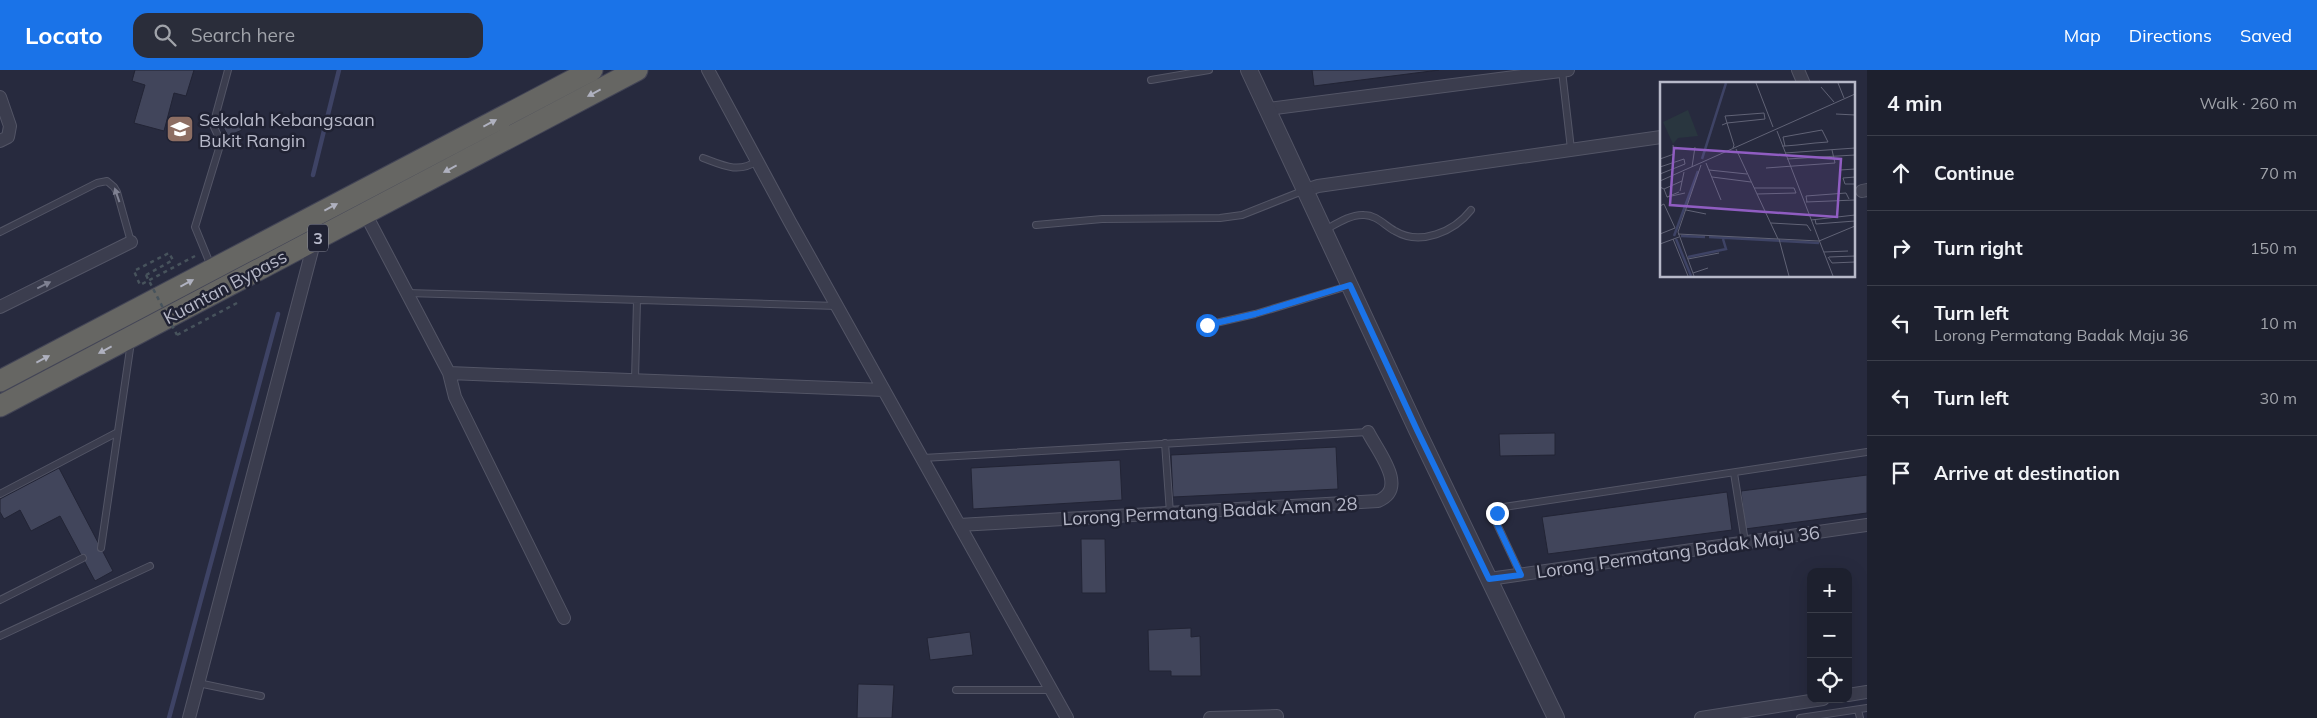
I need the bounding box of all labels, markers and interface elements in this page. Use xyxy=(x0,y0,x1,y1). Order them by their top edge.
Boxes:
search box xyxy=(133,13,483,58)
text: Locato xyxy=(25,20,103,50)
icon: search xyxy=(151,21,179,49)
text: Search here xyxy=(191,23,295,47)
text: Map xyxy=(2064,24,2101,47)
text: Directions xyxy=(2129,24,2212,47)
text: Saved xyxy=(2240,24,2292,47)
inset map xyxy=(1660,82,1854,278)
one-way arrow xyxy=(586,89,601,97)
text: 4 min xyxy=(1887,90,1942,116)
text: Walk · 260 m xyxy=(2199,93,2297,113)
place label: Sekolah Kebangsaan Bukit Rangin xyxy=(199,108,375,152)
school or university icon: Sekolah Kebangsaan Bukit Rangin xyxy=(165,114,195,144)
one-way arrow xyxy=(483,119,497,127)
icon: ahead xyxy=(1887,159,1915,187)
text: Continue xyxy=(1934,161,2014,185)
text: 70 m xyxy=(2260,163,2297,183)
one-way arrow xyxy=(443,165,457,173)
one-way arrow xyxy=(113,187,121,202)
one-way arrow xyxy=(323,203,338,211)
road number: 3 xyxy=(308,224,328,252)
icon: right xyxy=(1887,234,1915,262)
text: Turn right xyxy=(1934,236,2023,260)
text: 150 m xyxy=(2250,238,2297,258)
street label: Kuantan Bypass xyxy=(159,245,291,329)
one-way arrow xyxy=(180,279,194,287)
one-way arrow xyxy=(37,281,51,289)
text: Turn left xyxy=(1934,301,2009,325)
icon: left xyxy=(1887,309,1915,337)
text: 10 m xyxy=(2260,313,2297,333)
route start xyxy=(1196,314,1219,337)
text: Lorong Permatang Badak Maju 36 xyxy=(1934,325,2188,345)
one-way arrow xyxy=(98,346,112,354)
one-way arrow xyxy=(36,355,50,363)
icon: left xyxy=(1887,384,1915,412)
text: Turn left xyxy=(1934,386,2009,410)
text: 30 m xyxy=(2260,388,2297,408)
icon: arrive xyxy=(1887,459,1915,487)
text: Arrive at destination xyxy=(1934,461,2120,485)
street label: Lorong Permatang Badak Aman 28 xyxy=(1062,492,1358,530)
route end xyxy=(1486,502,1509,525)
street label: Lorong Permatang Badak Maju 36 xyxy=(1535,521,1821,583)
map controls xyxy=(1807,568,1852,703)
button: + xyxy=(1807,568,1852,613)
button: − xyxy=(1807,613,1852,658)
button: locate xyxy=(1807,658,1852,703)

